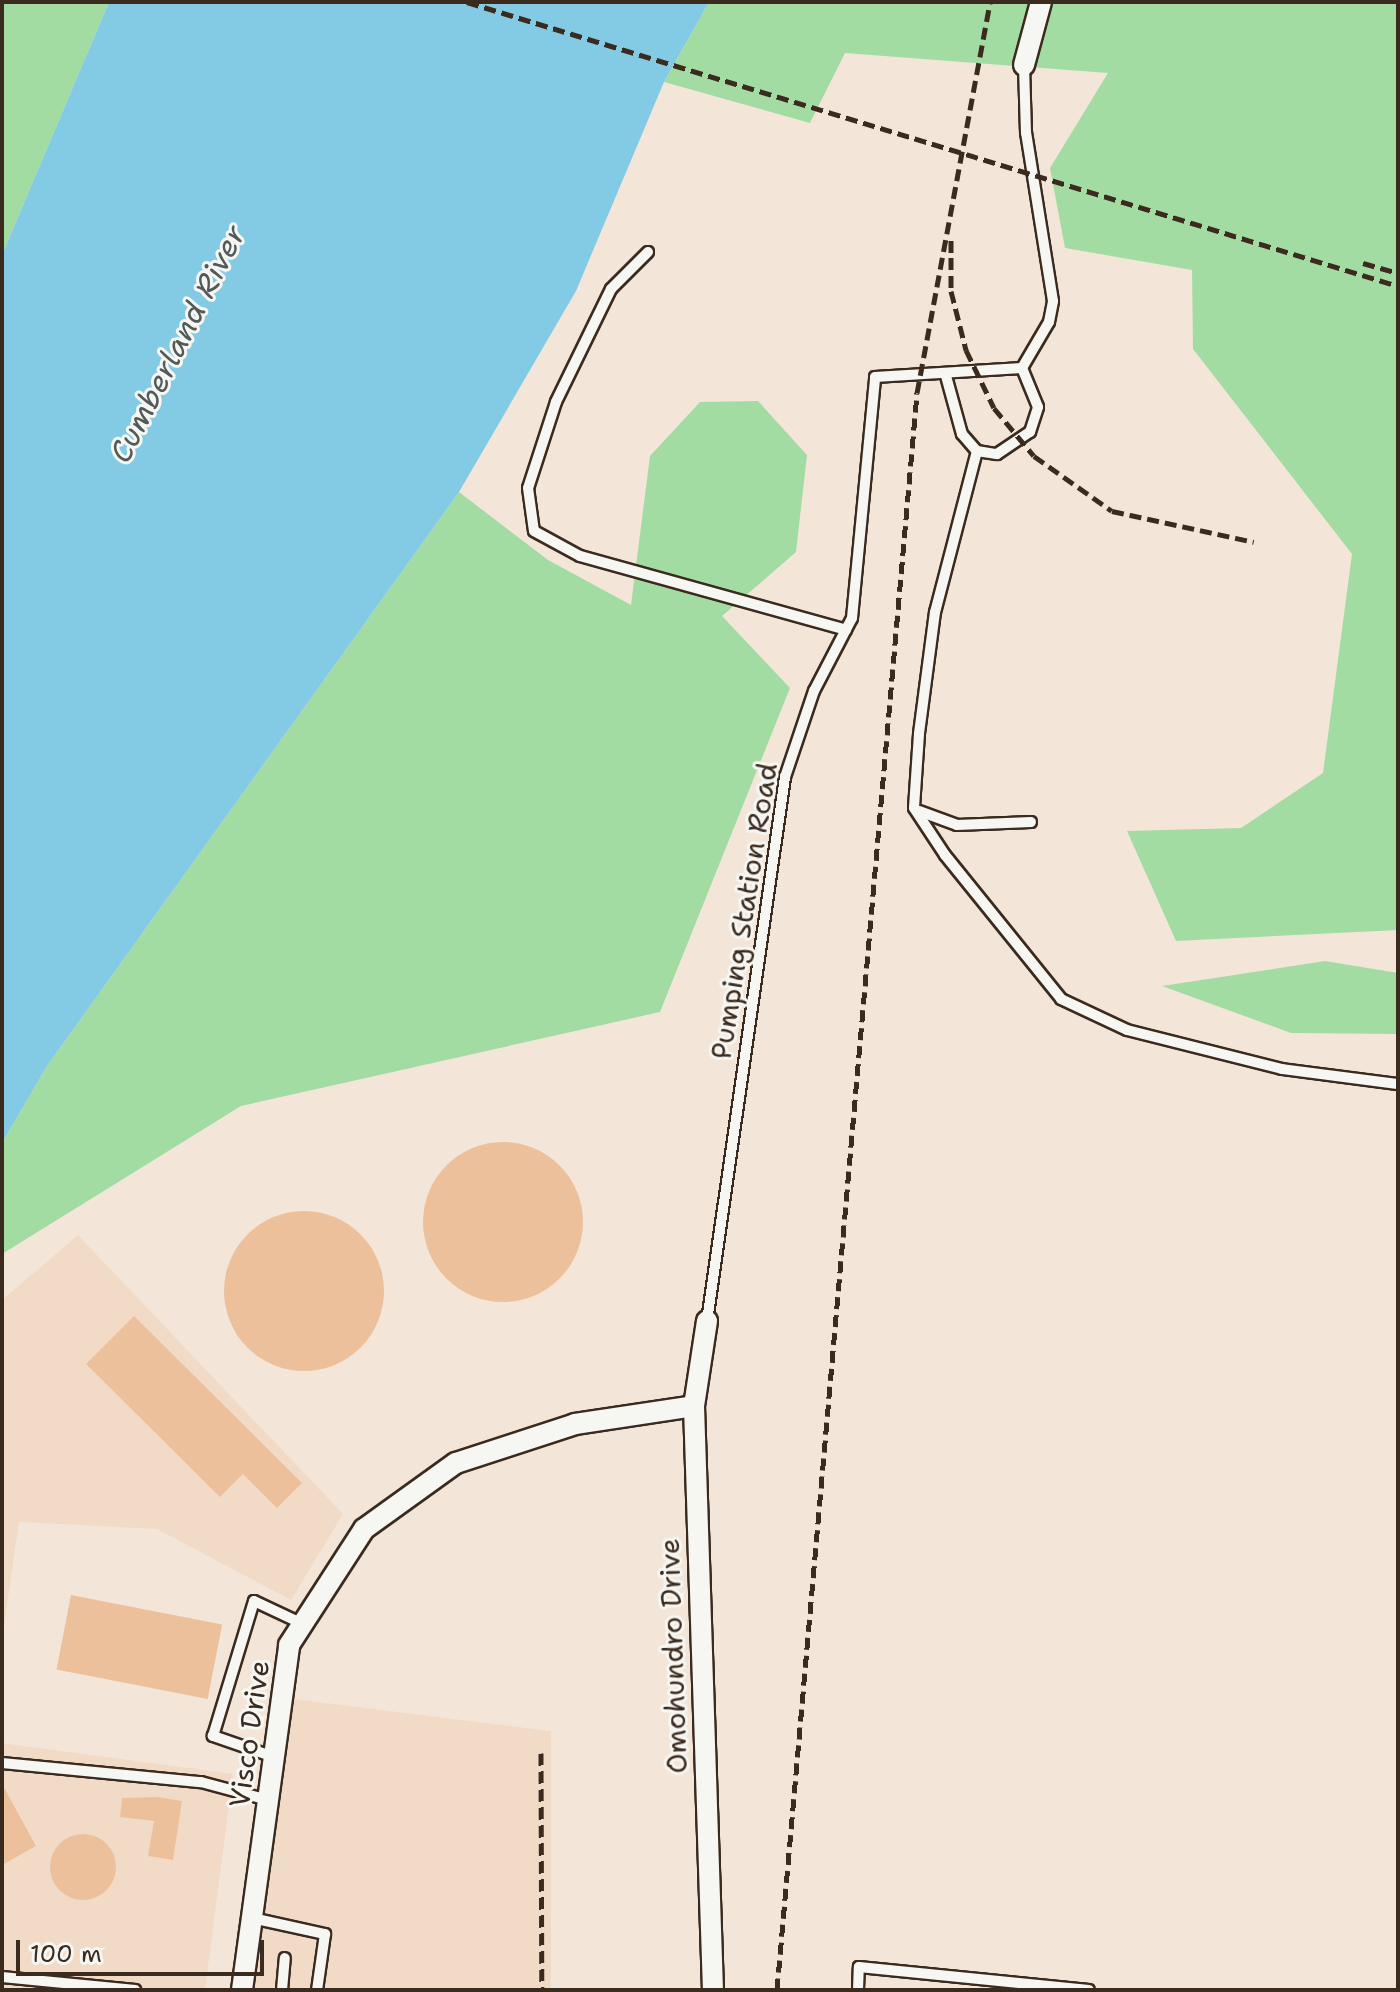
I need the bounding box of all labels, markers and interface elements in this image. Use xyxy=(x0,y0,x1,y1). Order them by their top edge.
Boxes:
water label: Cumberland River xyxy=(103,219,253,469)
street label: Pumping Station Road xyxy=(704,760,784,1062)
street label: Omohundro Drive xyxy=(652,1538,694,1774)
street label: Visco Drive xyxy=(222,1658,276,1810)
scale bar xyxy=(20,1924,268,1974)
text: 100 m xyxy=(30,1938,102,1970)

